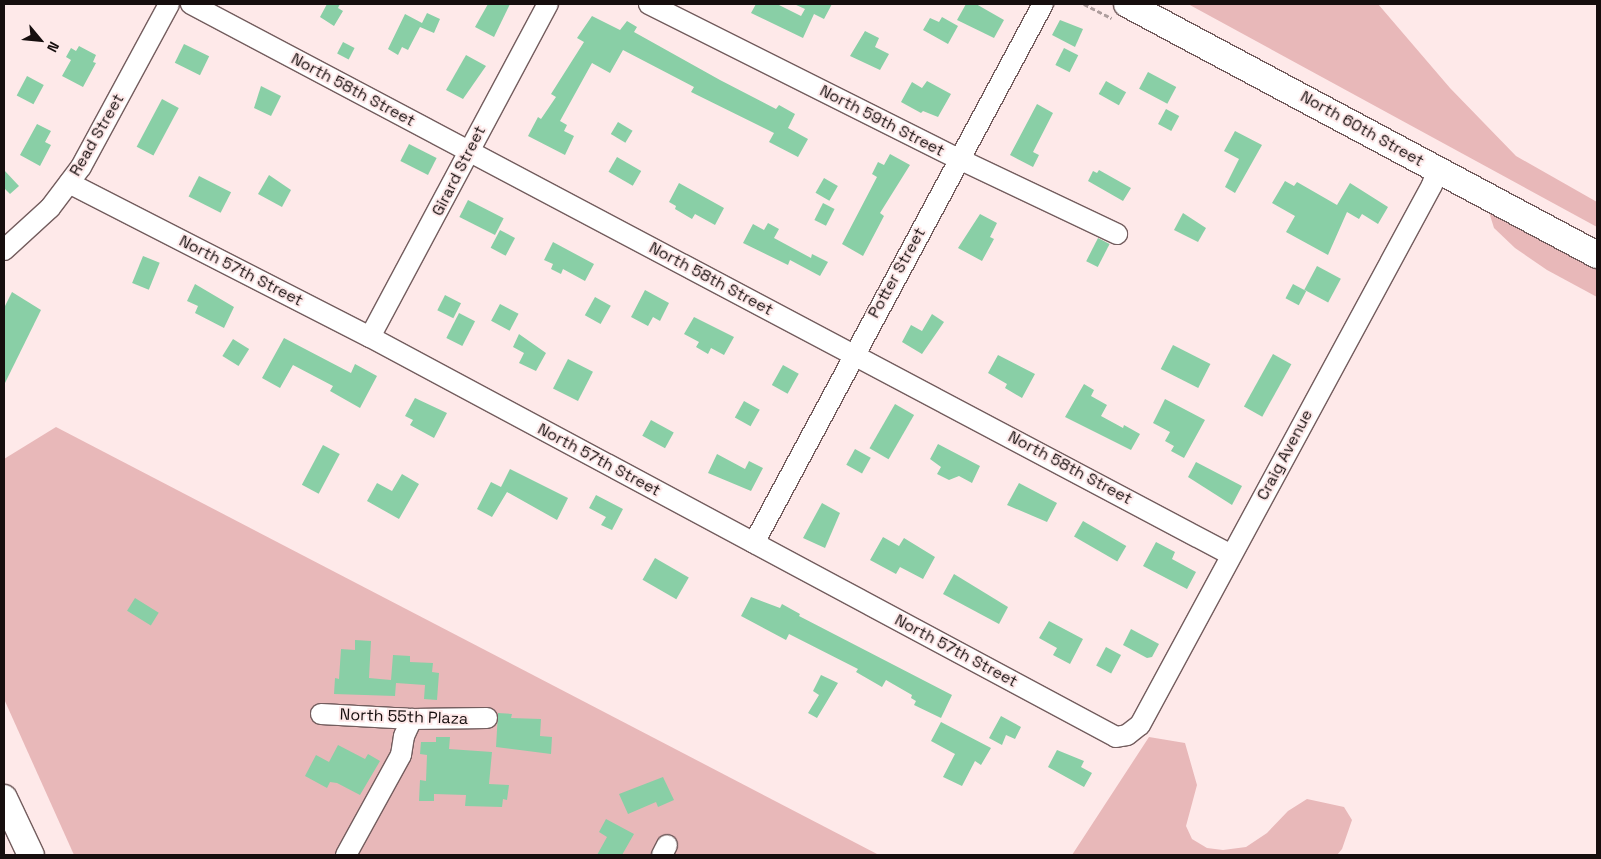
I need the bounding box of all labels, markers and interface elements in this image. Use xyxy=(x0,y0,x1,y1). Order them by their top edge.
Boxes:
north arrow xyxy=(15,15,65,65)
text: N xyxy=(43,39,63,55)
street label: North 58th Street xyxy=(288,49,418,131)
street label: North 59th Street xyxy=(816,81,948,161)
street label: North 60th Street xyxy=(1297,87,1427,171)
street label: Read Street xyxy=(66,90,128,180)
street label: Girard Street xyxy=(428,123,490,219)
street label: Potter Street xyxy=(864,224,930,322)
street label: North 57th Street xyxy=(176,231,306,311)
street label: North 58th Street xyxy=(646,238,776,320)
street label: Craig Avenue xyxy=(1253,406,1317,504)
street label: North 57th Street xyxy=(534,420,664,500)
street label: North 58th Street xyxy=(1005,427,1135,509)
street label: North 57th Street xyxy=(891,611,1021,691)
street label: North 55th Plaza xyxy=(339,705,469,729)

